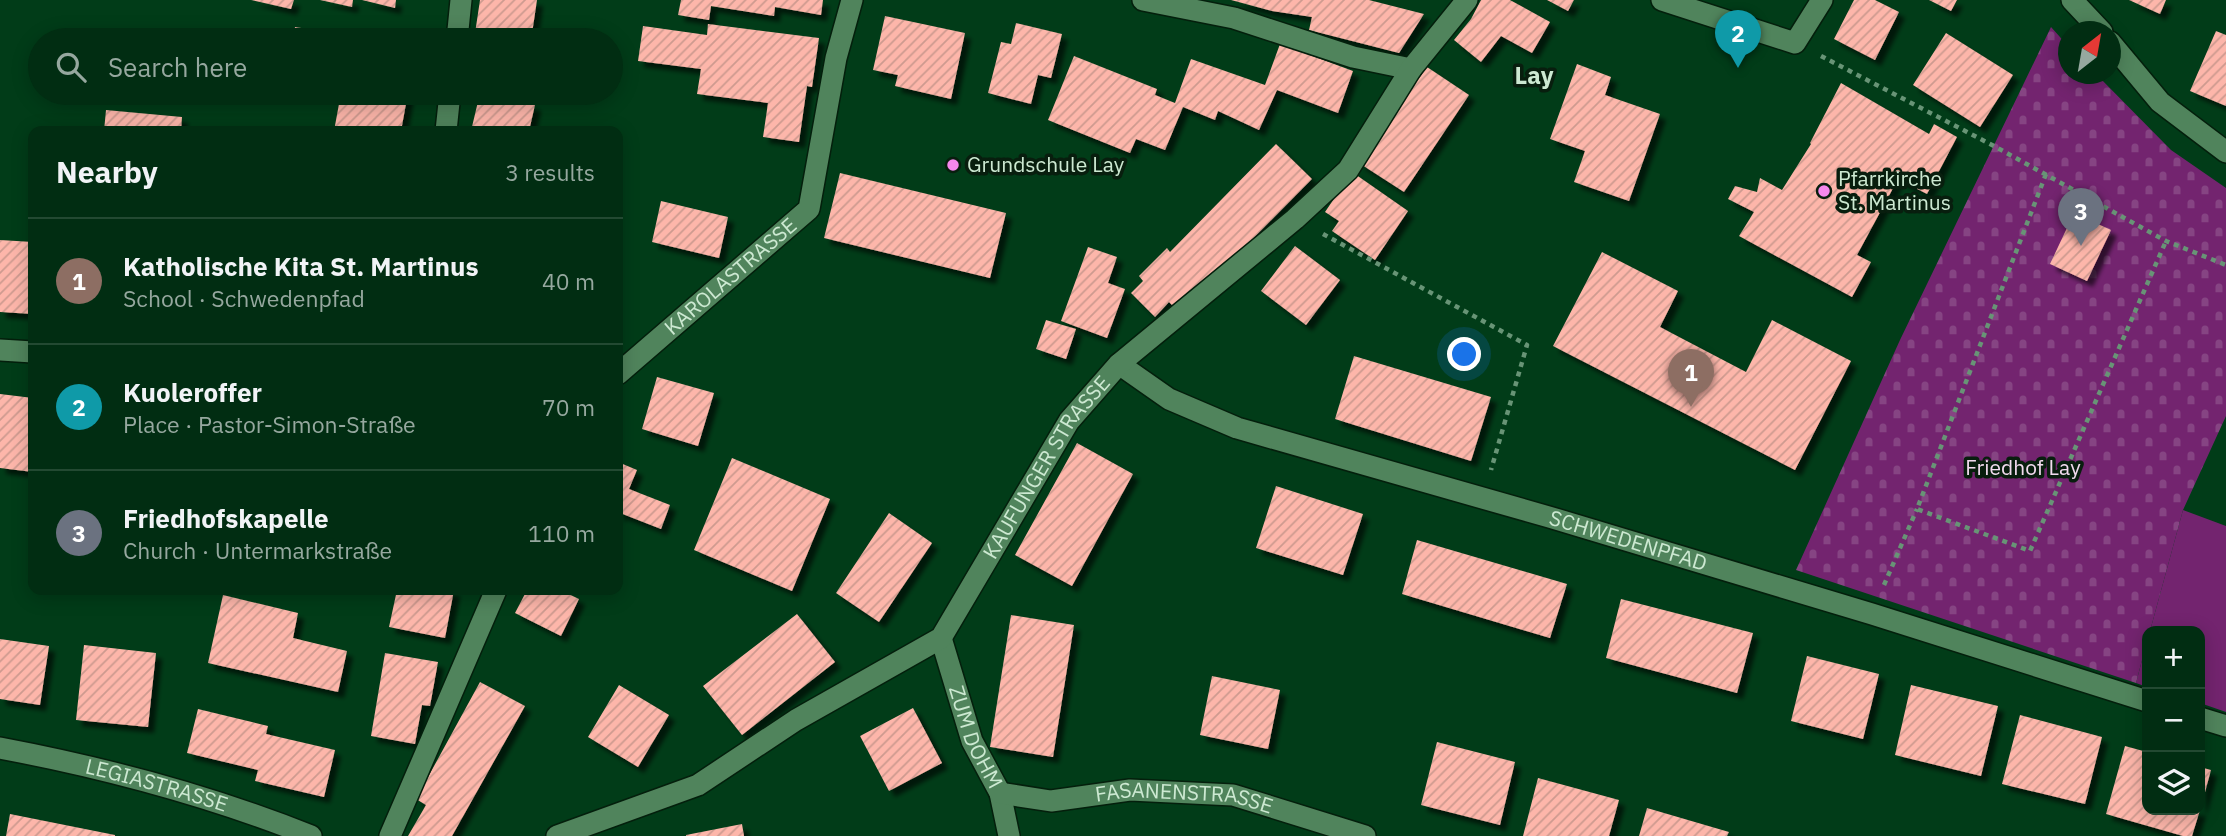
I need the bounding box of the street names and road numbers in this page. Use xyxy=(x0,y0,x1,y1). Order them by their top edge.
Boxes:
street label: KAROLASTRASSE xyxy=(658,211,802,341)
street label: KAUFUNGER STRASSE xyxy=(976,369,1116,564)
street label: SCHWEDENPFAD xyxy=(1546,503,1711,577)
street label: ZUM DOHM xyxy=(943,682,1010,793)
street label: LEGIASTRASSE xyxy=(83,751,232,818)
street label: FASANENSTRASSE xyxy=(1093,775,1277,820)

